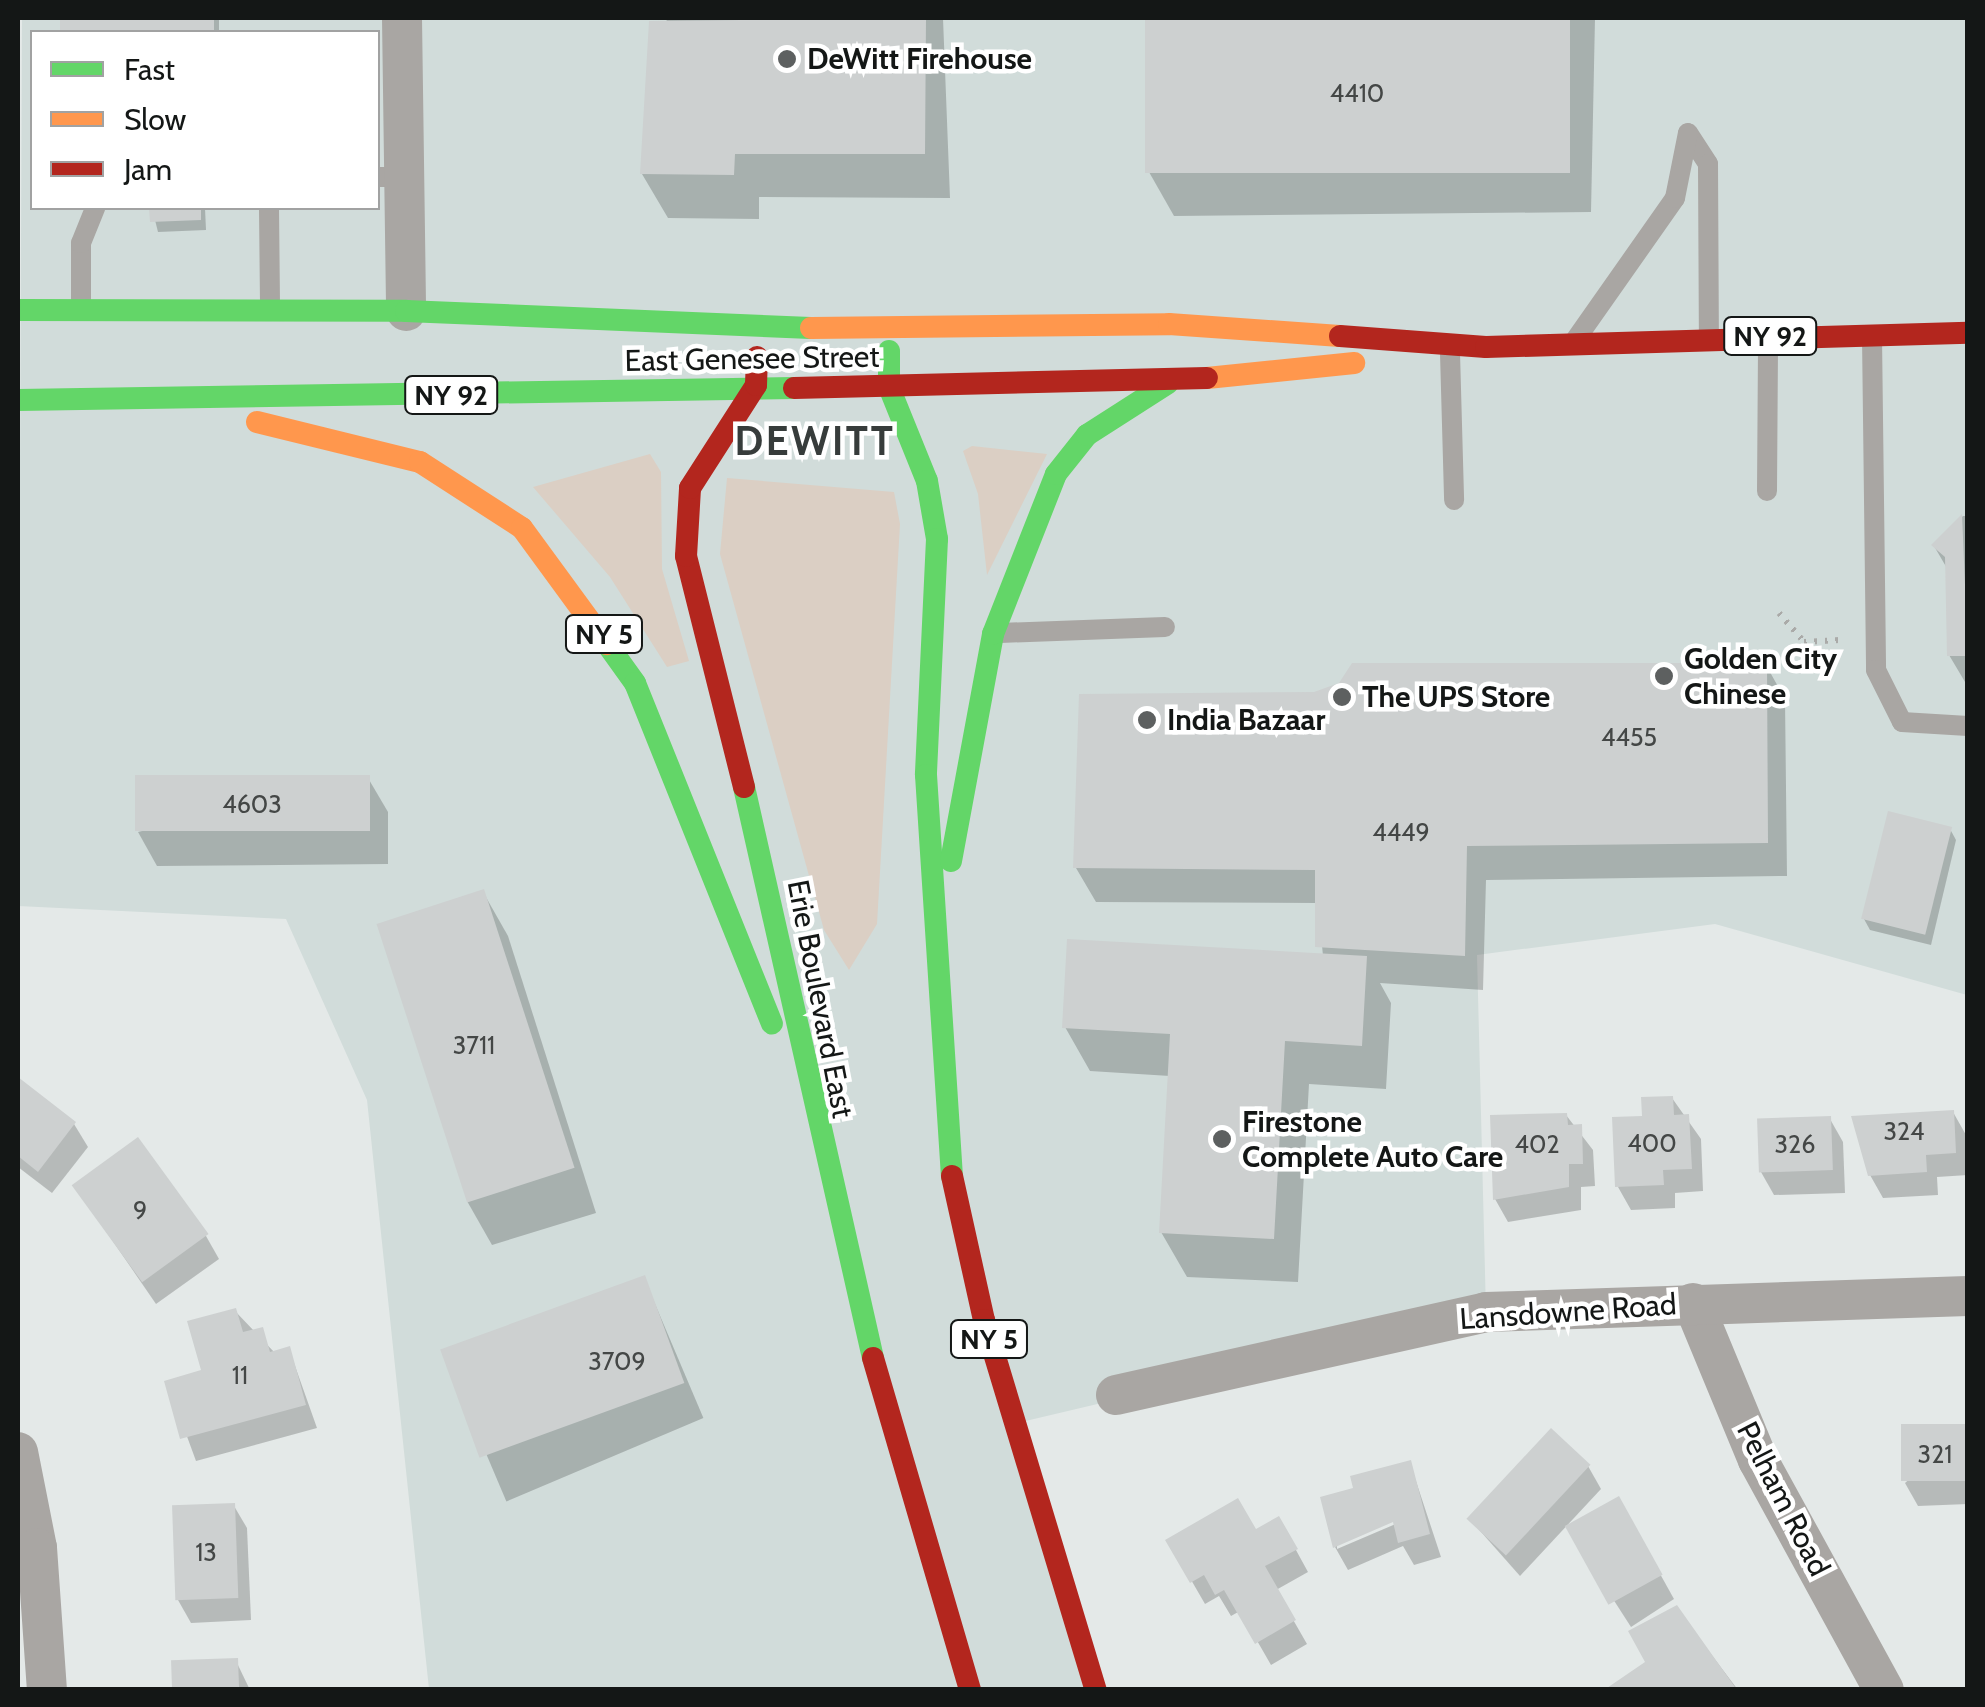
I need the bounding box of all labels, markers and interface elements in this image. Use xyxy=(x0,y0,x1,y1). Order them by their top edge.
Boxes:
legend xyxy=(30,30,380,210)
place label: DeWitt Firehouse xyxy=(807,41,1032,77)
marker: DeWitt Firehouse xyxy=(776,48,798,70)
text: Fast xyxy=(124,51,175,88)
house number: 4410 xyxy=(1330,78,1384,108)
text: Slow xyxy=(124,101,186,138)
text: Jam xyxy=(124,151,172,188)
road number: NY 92 xyxy=(1722,313,1818,359)
street label: East Genesee Street xyxy=(624,339,880,379)
road number: NY 92 xyxy=(404,372,498,418)
district label: DEWITT xyxy=(735,417,895,465)
road number: NY 5 xyxy=(564,611,644,657)
place label: Golden City Chinese xyxy=(1684,641,1837,712)
marker: Golden City Chinese xyxy=(1653,665,1675,687)
place label: The UPS Store xyxy=(1362,679,1550,715)
marker: The UPS Store xyxy=(1331,686,1353,708)
place label: India Bazaar xyxy=(1167,702,1325,738)
marker: India Bazaar xyxy=(1136,709,1158,731)
house number: 4455 xyxy=(1601,722,1657,752)
house number: 4603 xyxy=(222,789,282,819)
house number: 4449 xyxy=(1372,817,1430,847)
street label: Erie Boulevard East xyxy=(779,877,861,1121)
house number: 3711 xyxy=(453,1030,495,1060)
place label: Firestone Complete Auto Care xyxy=(1242,1104,1503,1174)
house number: 324 xyxy=(1883,1116,1925,1146)
marker: Firestone Complete Auto Care xyxy=(1211,1128,1233,1150)
house number: 400 xyxy=(1627,1128,1677,1158)
house number: 402 xyxy=(1515,1129,1559,1159)
house number: 326 xyxy=(1775,1129,1815,1159)
house number: 9 xyxy=(133,1195,147,1225)
street label: Lansdowne Road xyxy=(1458,1286,1678,1338)
road number: NY 5 xyxy=(949,1316,1029,1362)
house number: 3709 xyxy=(588,1346,646,1376)
house number: 11 xyxy=(232,1360,248,1390)
street label: Pelham Road xyxy=(1729,1416,1837,1582)
house number: 321 xyxy=(1918,1439,1952,1469)
house number: 13 xyxy=(195,1537,217,1567)

